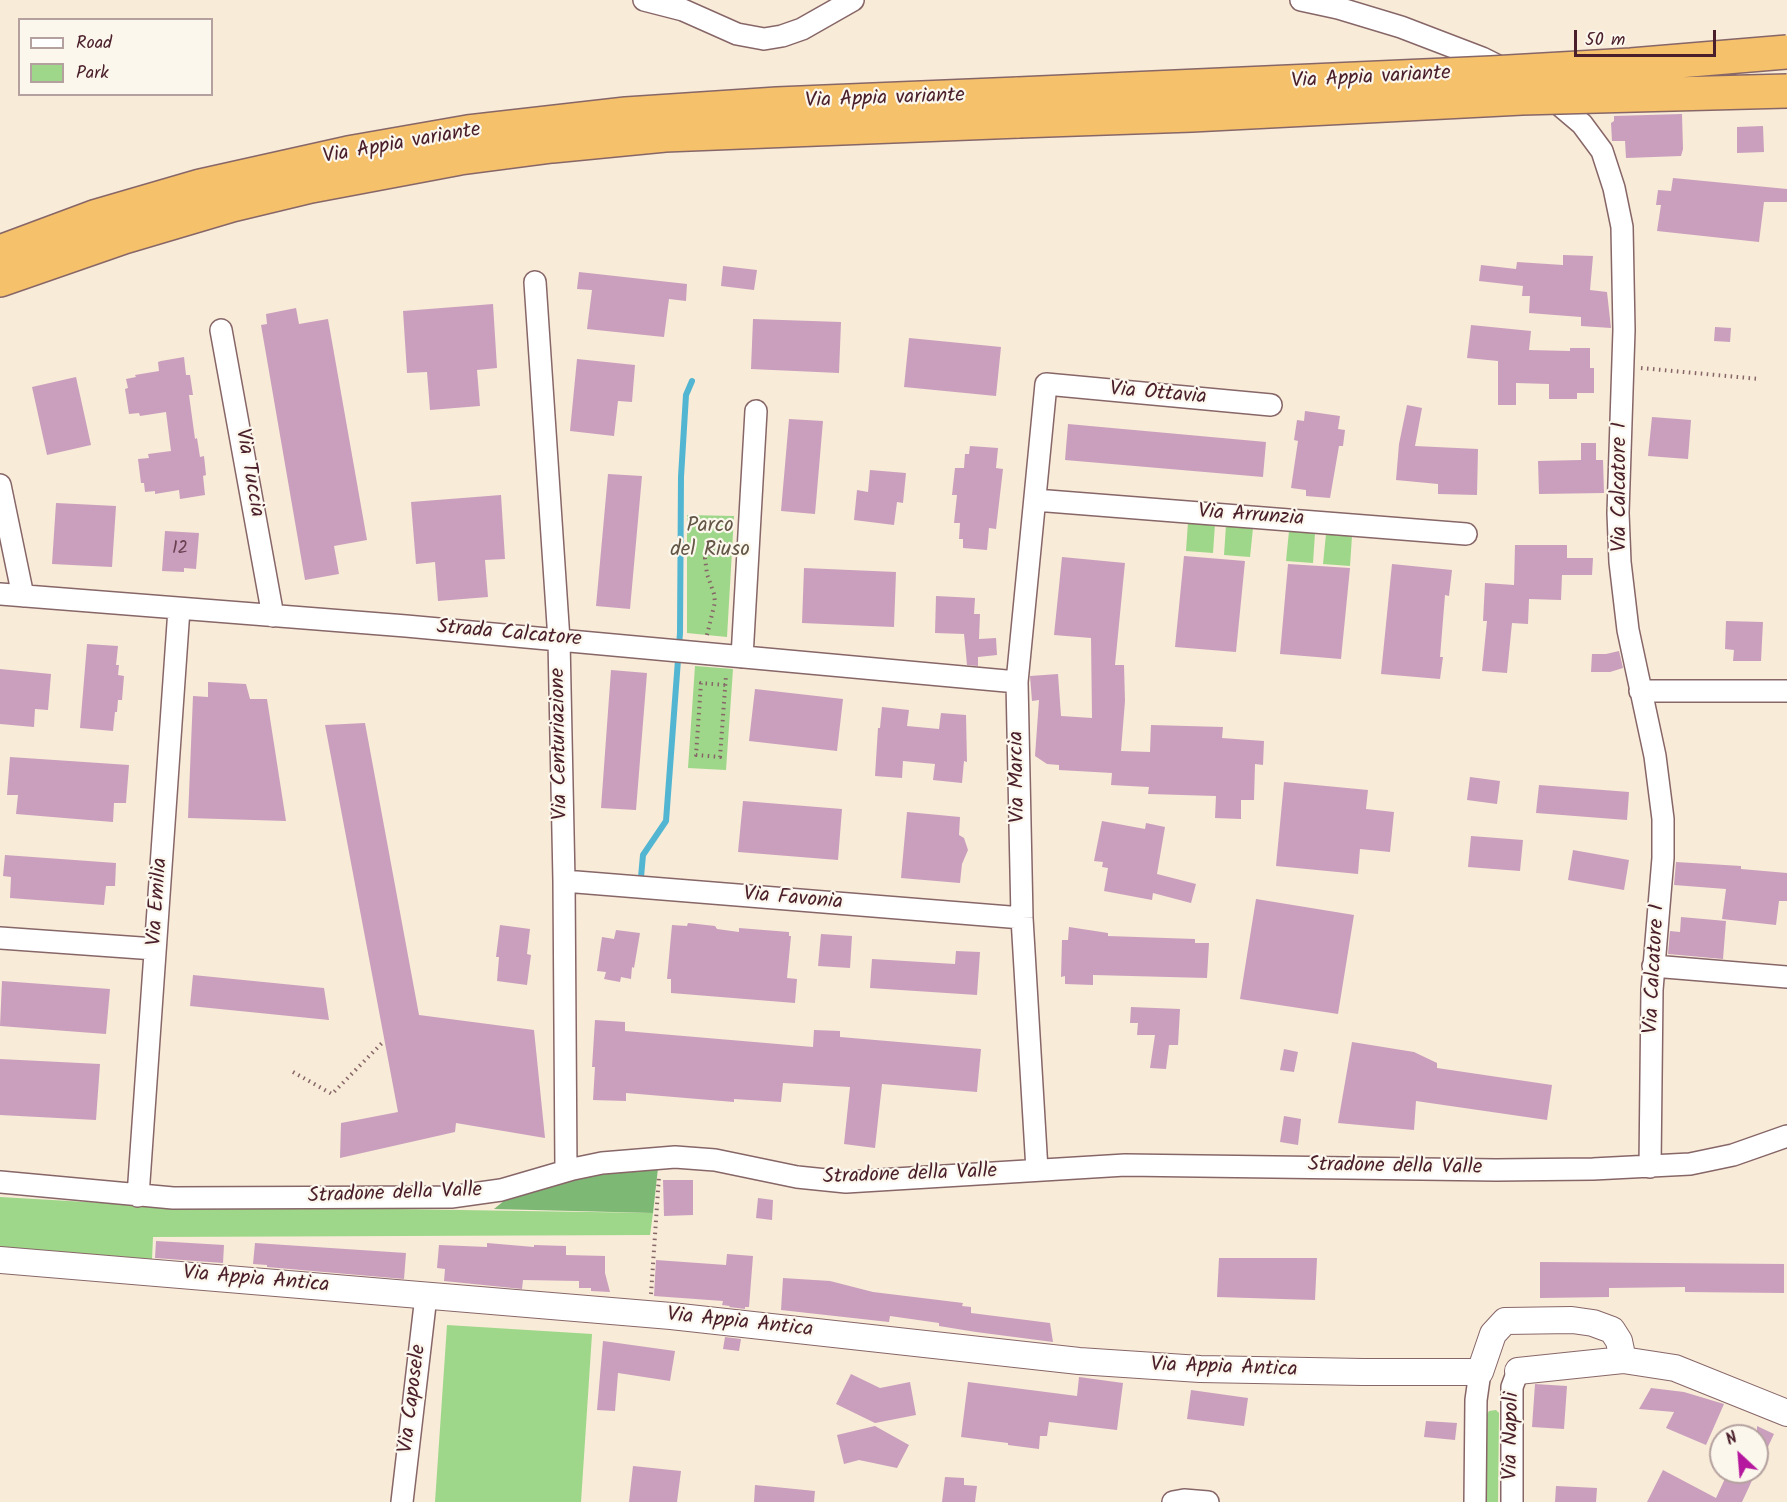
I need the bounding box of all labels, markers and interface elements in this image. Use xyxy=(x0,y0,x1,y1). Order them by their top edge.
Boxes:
legend xyxy=(18,18,213,96)
scale bar xyxy=(1577,18,1720,56)
text: 50 m xyxy=(1585,26,1625,55)
text: Road xyxy=(76,29,112,58)
text: Park xyxy=(76,59,109,88)
street label: Via Appia variante xyxy=(1291,62,1451,96)
street label: Via Appia variante xyxy=(805,85,965,115)
street label: Via Appia variante xyxy=(321,119,483,171)
street label: Via Ottavia xyxy=(1109,378,1207,412)
street label: Via Calcatore I xyxy=(1608,422,1634,552)
street label: Via Tuccia xyxy=(228,427,268,519)
street label: Via Arrunzia xyxy=(1197,501,1305,533)
park label: Parco del Riuso xyxy=(670,514,750,564)
house number: 12 xyxy=(172,539,188,561)
street label: Strada Calcatore xyxy=(435,616,583,654)
street label: Via Centuriazione xyxy=(547,668,575,820)
street label: Via Marcia xyxy=(1006,731,1032,823)
street label: Via Emilia xyxy=(143,857,175,947)
street label: Via Favonia xyxy=(742,883,844,917)
street label: Via Calcatore I xyxy=(1640,903,1672,1035)
street label: Stradone della Valle xyxy=(1308,1154,1482,1182)
street label: Stradone della Valle xyxy=(822,1160,998,1192)
street label: Stradone della Valle xyxy=(307,1179,483,1211)
street label: Via Appia Antica xyxy=(182,1262,330,1300)
street label: Via Appia Antica xyxy=(666,1304,814,1344)
street label: Via Caposele xyxy=(395,1343,433,1455)
street label: Via Appia Antica xyxy=(1150,1354,1298,1384)
street label: Via Napoli xyxy=(1500,1392,1526,1480)
north arrow xyxy=(1709,1424,1769,1484)
text: N xyxy=(1722,1426,1742,1453)

